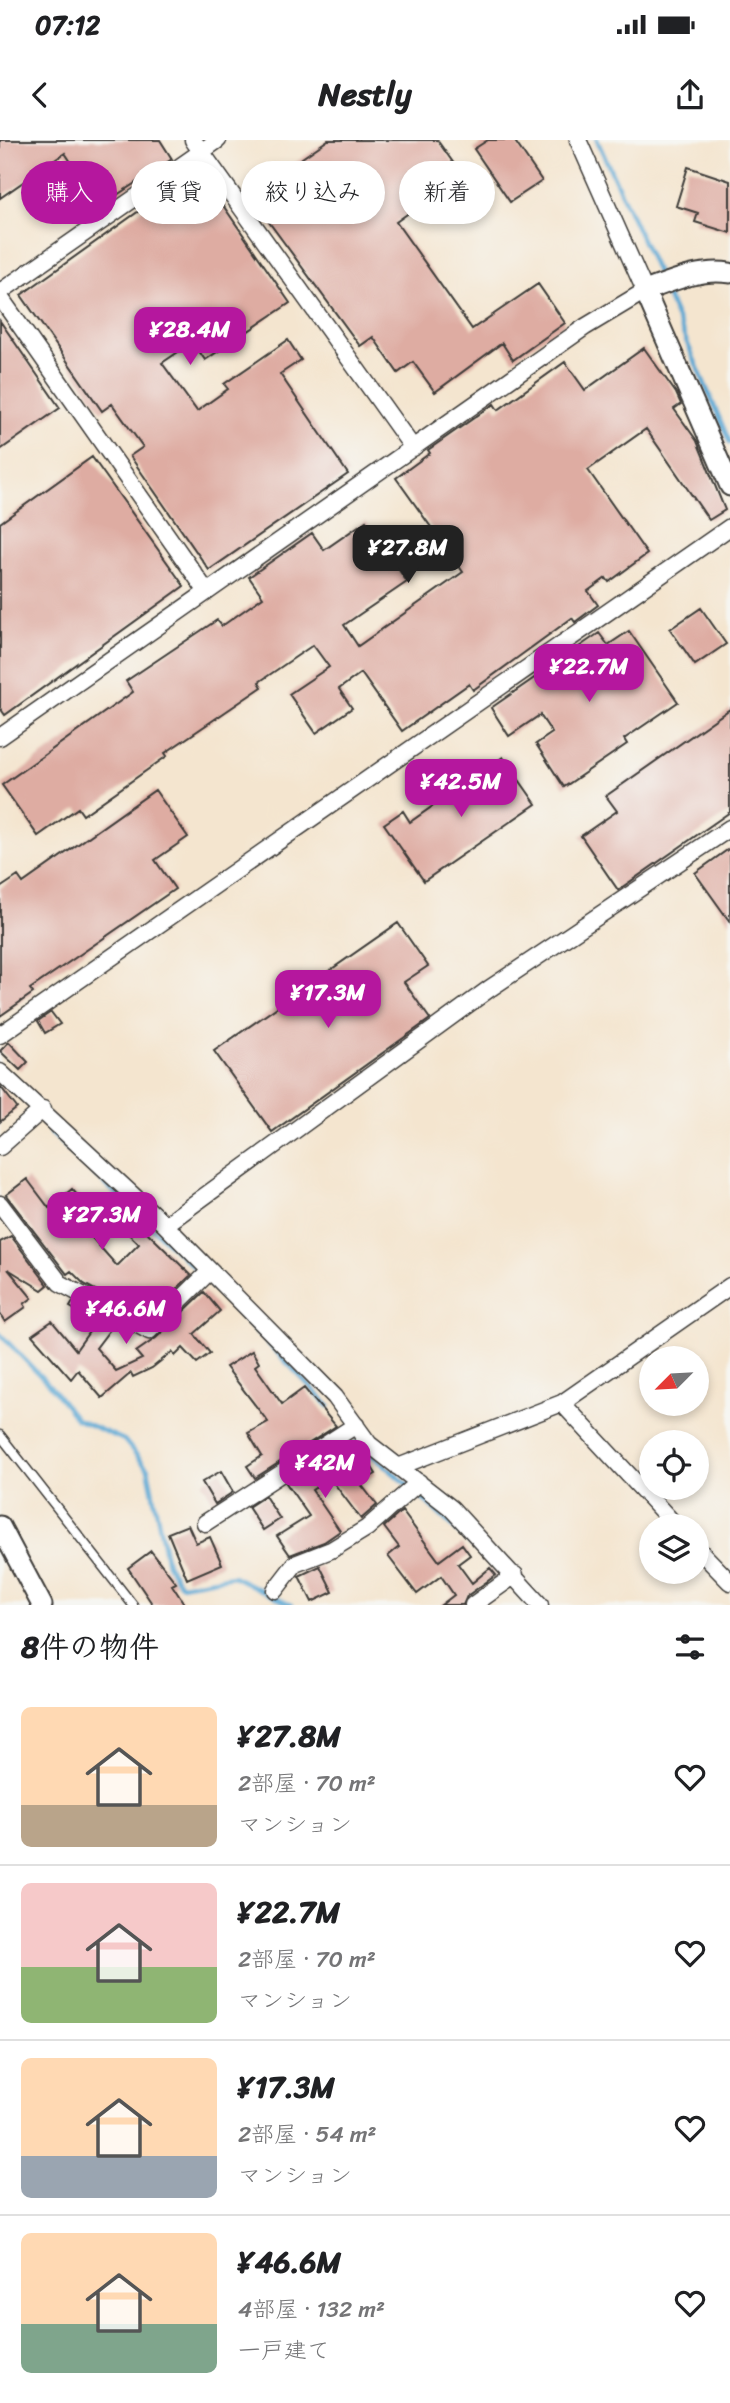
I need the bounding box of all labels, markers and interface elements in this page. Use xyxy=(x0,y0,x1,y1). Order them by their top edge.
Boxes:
text: 07:12 xyxy=(35,2,100,48)
text: Nestly xyxy=(318,66,412,123)
icon: back xyxy=(21,76,59,114)
icon: share xyxy=(671,76,709,114)
chip: 購入 xyxy=(21,161,117,224)
chip: 賃貸 xyxy=(131,161,227,224)
chip: 絞り込み xyxy=(241,161,385,224)
chip: 新着 xyxy=(399,161,495,224)
pin: ¥28.4M xyxy=(133,308,247,367)
text: ¥28.4M xyxy=(150,309,230,350)
pin: ¥27.8M xyxy=(351,526,465,585)
text: ¥27.8M xyxy=(369,527,447,568)
pin: ¥22.7M xyxy=(532,644,646,704)
text: ¥22.7M xyxy=(550,646,628,687)
pin: ¥42.5M xyxy=(404,760,518,819)
text: ¥42.5M xyxy=(421,761,501,802)
pin: ¥17.3M xyxy=(271,970,385,1030)
text: ¥17.3M xyxy=(291,972,365,1013)
pin: ¥27.3M xyxy=(45,1192,159,1252)
text: ¥27.3M xyxy=(63,1194,141,1235)
pin: ¥46.6M xyxy=(69,1286,183,1346)
text: ¥46.6M xyxy=(87,1288,165,1329)
north arrow xyxy=(639,1346,709,1416)
map controls xyxy=(639,1346,709,1584)
button: locate xyxy=(639,1430,709,1500)
pin: ¥42M xyxy=(284,1440,366,1500)
text: ¥42M xyxy=(295,1442,355,1483)
button: layers xyxy=(639,1514,709,1584)
text: 8件の物件 xyxy=(21,1620,159,1674)
icon: filters xyxy=(671,1628,709,1666)
text: ¥27.8M xyxy=(238,1709,341,1763)
icon: home xyxy=(77,1735,161,1819)
icon: heart xyxy=(671,1758,709,1796)
text: 2部屋 · 70 m² xyxy=(238,1763,376,1804)
text: マンション xyxy=(238,1804,352,1845)
text: ¥22.7M xyxy=(238,1885,340,1939)
icon: home xyxy=(77,1911,161,1995)
icon: heart xyxy=(671,1934,709,1972)
text: 2部屋 · 70 m² xyxy=(238,1939,376,1980)
text: マンション xyxy=(238,1980,352,2021)
text: ¥17.3M xyxy=(238,2060,335,2114)
icon: home xyxy=(77,2086,161,2170)
icon: heart xyxy=(671,2109,709,2147)
text: 2部屋 · 54 m² xyxy=(238,2114,377,2155)
text: マンション xyxy=(238,2155,352,2196)
text: ¥46.6M xyxy=(238,2235,341,2289)
icon: home xyxy=(77,2261,161,2345)
icon: heart xyxy=(671,2284,709,2322)
text: 4部屋 · 132 m² xyxy=(238,2289,385,2330)
text: 一戸建て xyxy=(238,2330,330,2371)

